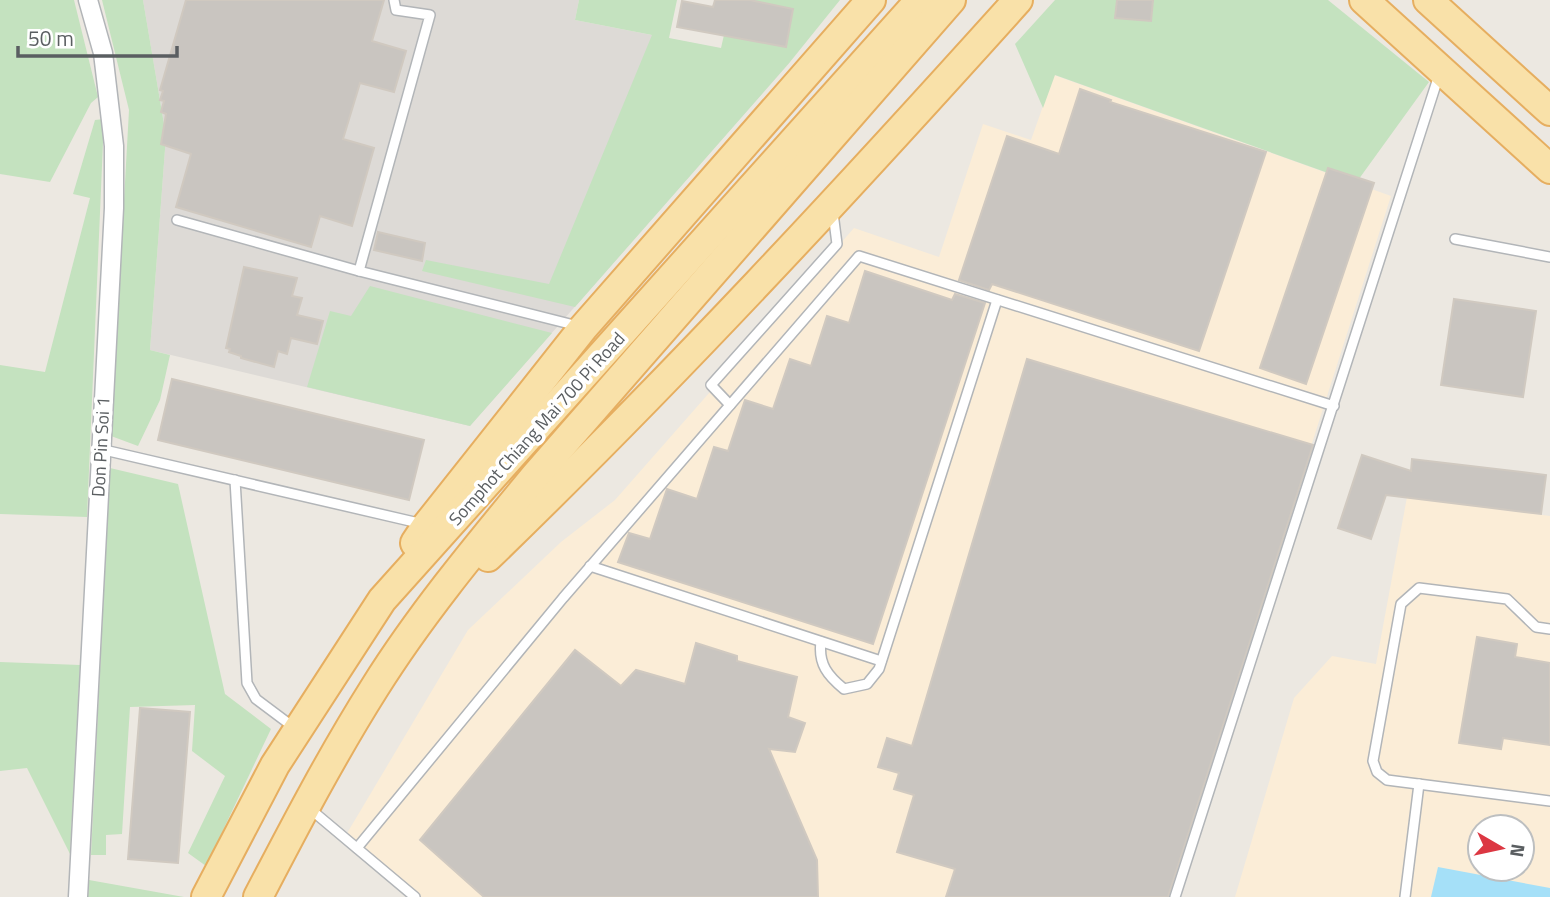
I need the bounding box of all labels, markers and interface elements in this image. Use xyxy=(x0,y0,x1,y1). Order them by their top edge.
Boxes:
scale bar xyxy=(18,14,177,58)
text: 50 m xyxy=(28,22,74,54)
street label: Somphot Chiang Mai 700 Pi Road xyxy=(442,326,631,531)
street label: Don Pin Soi 1 xyxy=(84,396,117,498)
north arrow xyxy=(1466,813,1536,883)
text: N xyxy=(1503,842,1534,860)

